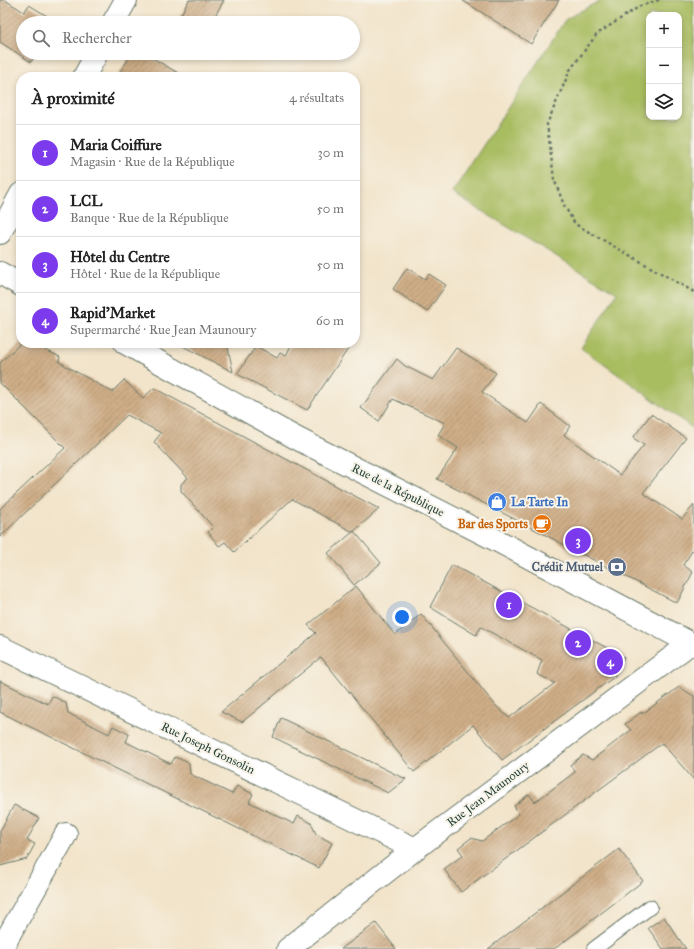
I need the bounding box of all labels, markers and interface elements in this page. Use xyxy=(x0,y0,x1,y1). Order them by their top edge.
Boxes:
map controls xyxy=(646,12,682,120)
button: + xyxy=(646,12,682,48)
search box xyxy=(16,16,360,60)
icon: search xyxy=(30,27,52,49)
text: Rechercher xyxy=(62,29,132,47)
button: − xyxy=(646,48,682,84)
button: layers xyxy=(646,84,682,120)
text: À proximité xyxy=(32,88,115,109)
text: 4 résultats xyxy=(289,90,344,106)
text: Maria Coiffure xyxy=(70,136,162,154)
text: 1 xyxy=(42,145,48,161)
text: 30 m xyxy=(318,145,344,161)
text: Magasin · Rue de la République xyxy=(70,154,235,170)
text: LCL xyxy=(70,192,102,210)
text: 2 xyxy=(42,201,48,217)
text: 50 m xyxy=(317,201,344,217)
text: Banque · Rue de la République xyxy=(70,210,229,226)
text: Hôtel du Centre xyxy=(70,248,170,266)
text: 3 xyxy=(42,257,48,273)
text: 50 m xyxy=(317,257,344,273)
text: Hôtel · Rue de la République xyxy=(70,266,220,282)
text: Rapid'Market xyxy=(70,304,155,322)
text: 4 xyxy=(41,313,49,329)
text: 60 m xyxy=(316,313,344,329)
text: Supermarché · Rue Jean Maunoury xyxy=(70,322,256,338)
street label: Rue de la République xyxy=(349,461,447,520)
shop icon: La Tarte In xyxy=(486,491,508,513)
place label: La Tarte In xyxy=(511,495,569,509)
cafe icon: Bar des Sports xyxy=(531,513,553,535)
place label: Bar des Sports xyxy=(458,517,529,532)
pin: 3 xyxy=(565,526,591,556)
bank icon: Crédit Mutuel xyxy=(606,556,628,578)
place label: Crédit Mutuel xyxy=(532,560,604,574)
pin: 1 xyxy=(496,590,522,620)
your location xyxy=(392,607,412,627)
pin: 2 xyxy=(565,628,591,658)
pin: 4 xyxy=(597,647,623,677)
street label: Rue Joseph Gonsolin xyxy=(158,719,258,778)
street label: Rue Jean Maunoury xyxy=(444,758,533,830)

